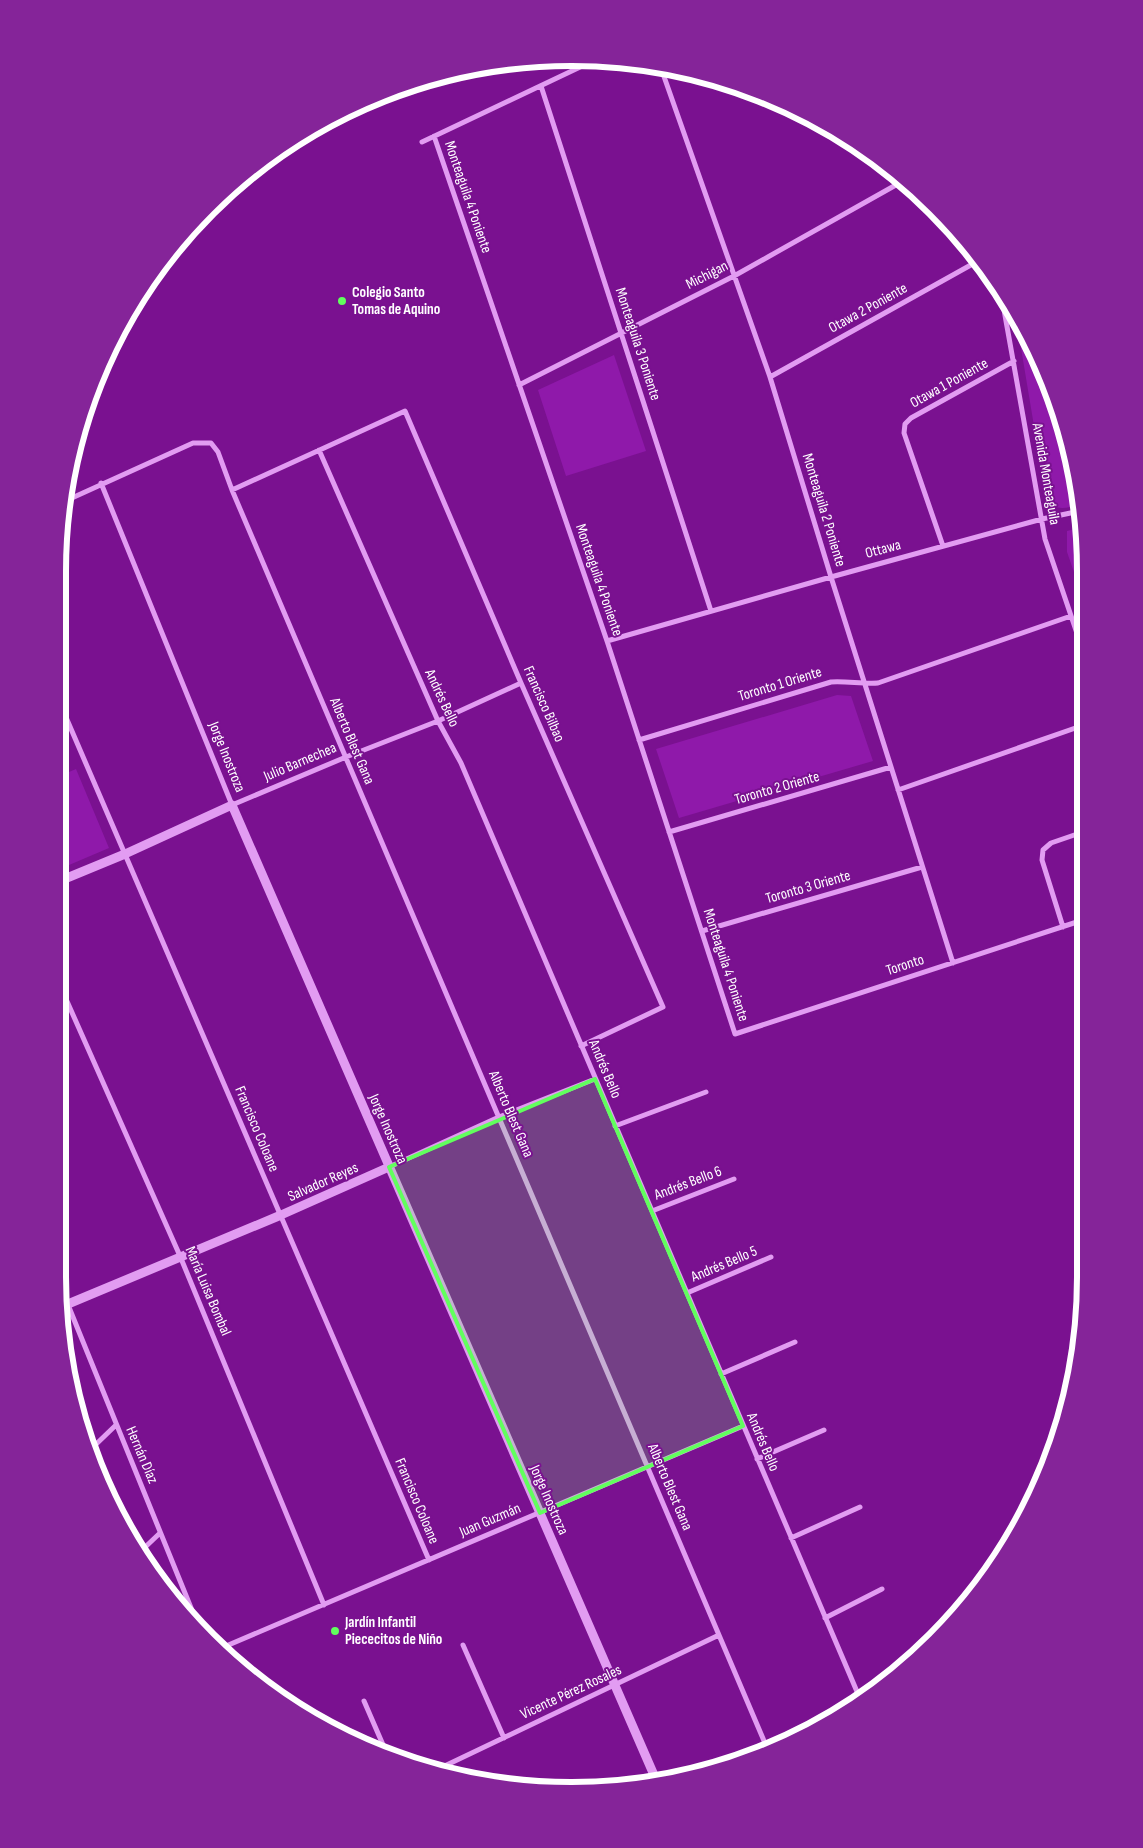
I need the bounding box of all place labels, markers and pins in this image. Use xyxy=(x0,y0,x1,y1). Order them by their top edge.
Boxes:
place label: Colegio Santo Tomas de Aquino xyxy=(352,283,440,319)
marker: Colegio Santo Tomas de Aquino xyxy=(336,295,348,307)
place label: Jardín Infantil Piececitos de Niño xyxy=(344,1613,442,1649)
marker: Jardín Infantil Piececitos de Niño xyxy=(329,1625,341,1637)

